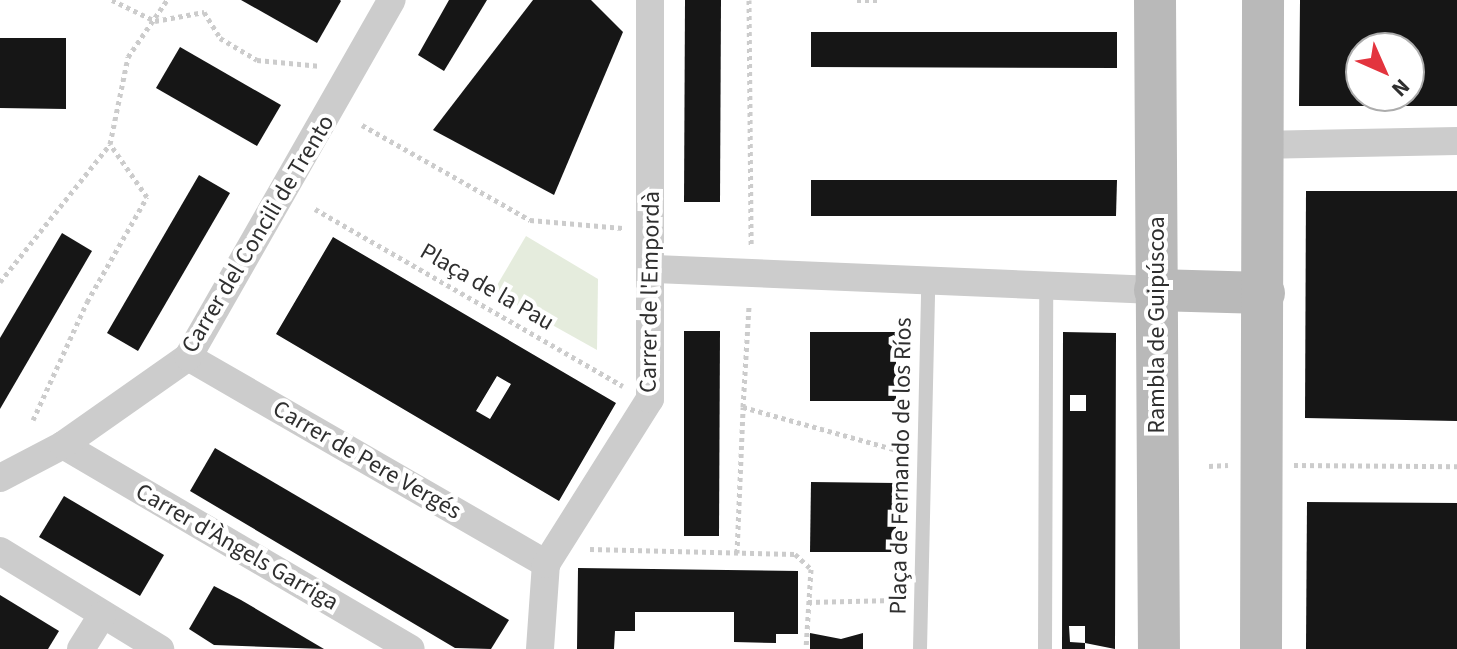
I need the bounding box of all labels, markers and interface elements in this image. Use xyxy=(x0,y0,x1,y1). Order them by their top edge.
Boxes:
north arrow xyxy=(1345,32,1425,112)
text: N xyxy=(1384,71,1417,104)
street label: Carrer del Concili de Trento xyxy=(175,110,341,358)
street label: Carrer de l'Empordà xyxy=(634,191,666,393)
street label: Rambla de Guipúscoa xyxy=(1143,216,1171,434)
street label: Plaça de la Pau xyxy=(415,237,559,337)
street label: Plaça de Fernando de los Ríos xyxy=(884,317,918,615)
street label: Carrer de Pere Vergés xyxy=(268,394,466,526)
street label: Carrer d'Àngels Garriga xyxy=(130,477,344,617)

